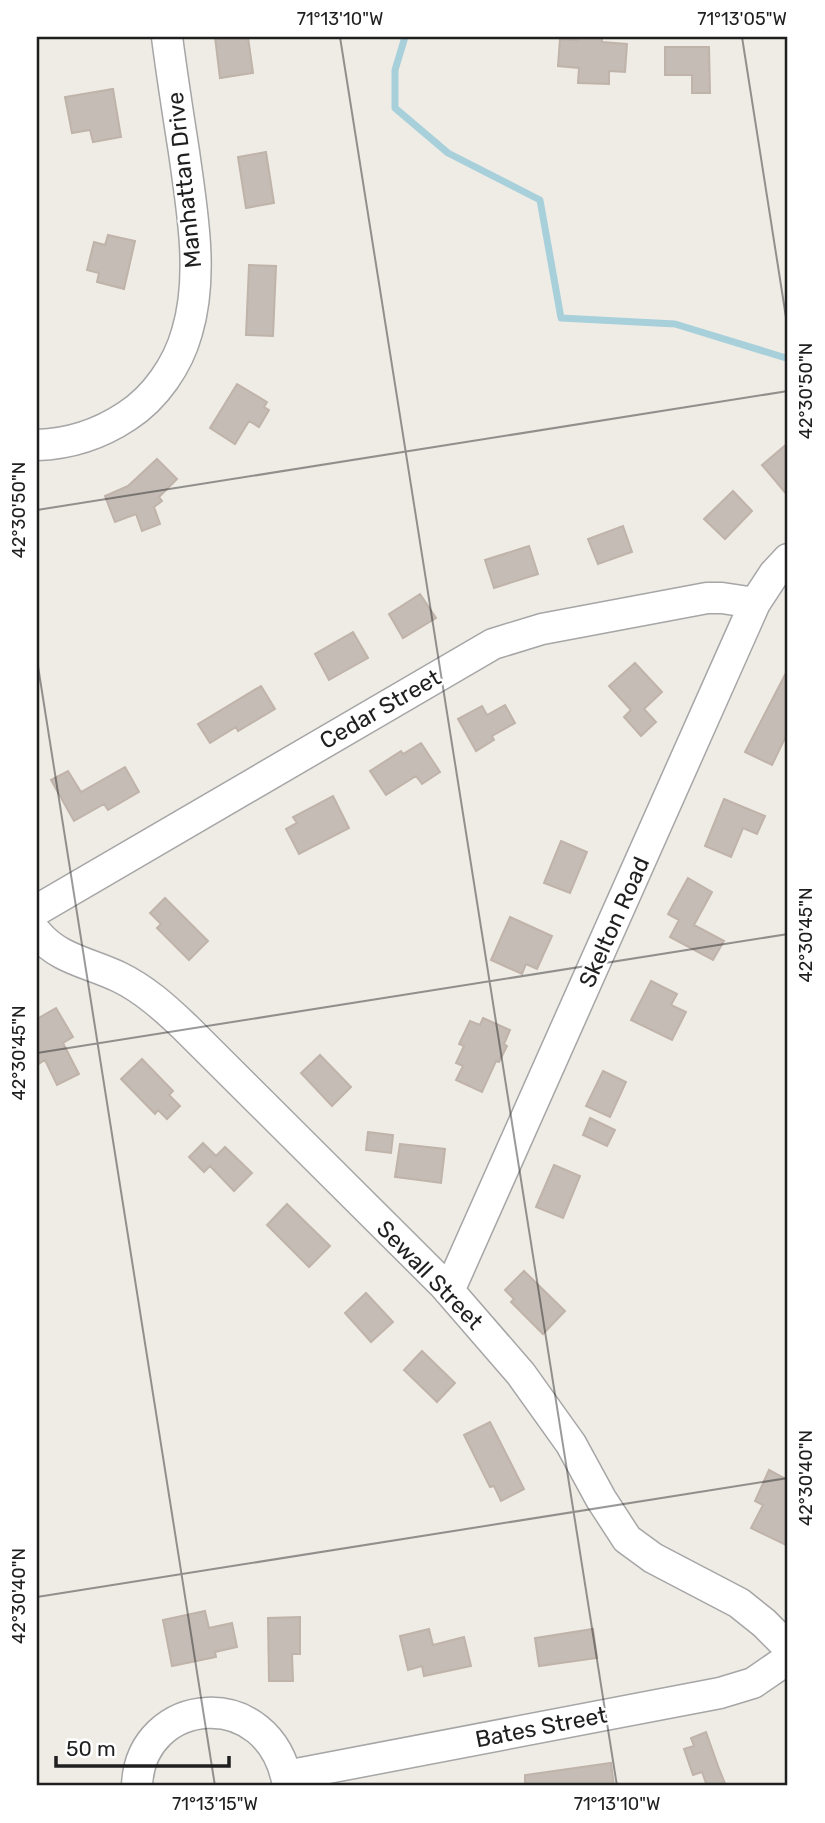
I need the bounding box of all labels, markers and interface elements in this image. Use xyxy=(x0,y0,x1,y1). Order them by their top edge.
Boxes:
text: 71°13'10"W xyxy=(297,8,383,30)
text: 71°13'05"W xyxy=(697,8,787,30)
street label: Manhattan Drive xyxy=(161,90,207,270)
text: 42°30'50"N xyxy=(795,343,817,439)
text: 42°30'50"N xyxy=(8,462,30,558)
street label: Cedar Street xyxy=(315,663,445,755)
street label: Skelton Road xyxy=(573,852,655,992)
text: 42°30'45"N xyxy=(795,887,817,983)
text: 42°30'45"N xyxy=(8,1005,30,1101)
street label: Sewall Street xyxy=(371,1215,489,1335)
text: 42°30'40"N xyxy=(795,1430,817,1526)
text: 42°30'40"N xyxy=(8,1548,30,1644)
street label: Bates Street xyxy=(473,1701,609,1753)
scale bar xyxy=(56,1725,229,1769)
text: 50 m xyxy=(66,1736,116,1761)
text: 71°13'15"W xyxy=(172,1793,258,1815)
text: 71°13'10"W xyxy=(574,1793,660,1815)

